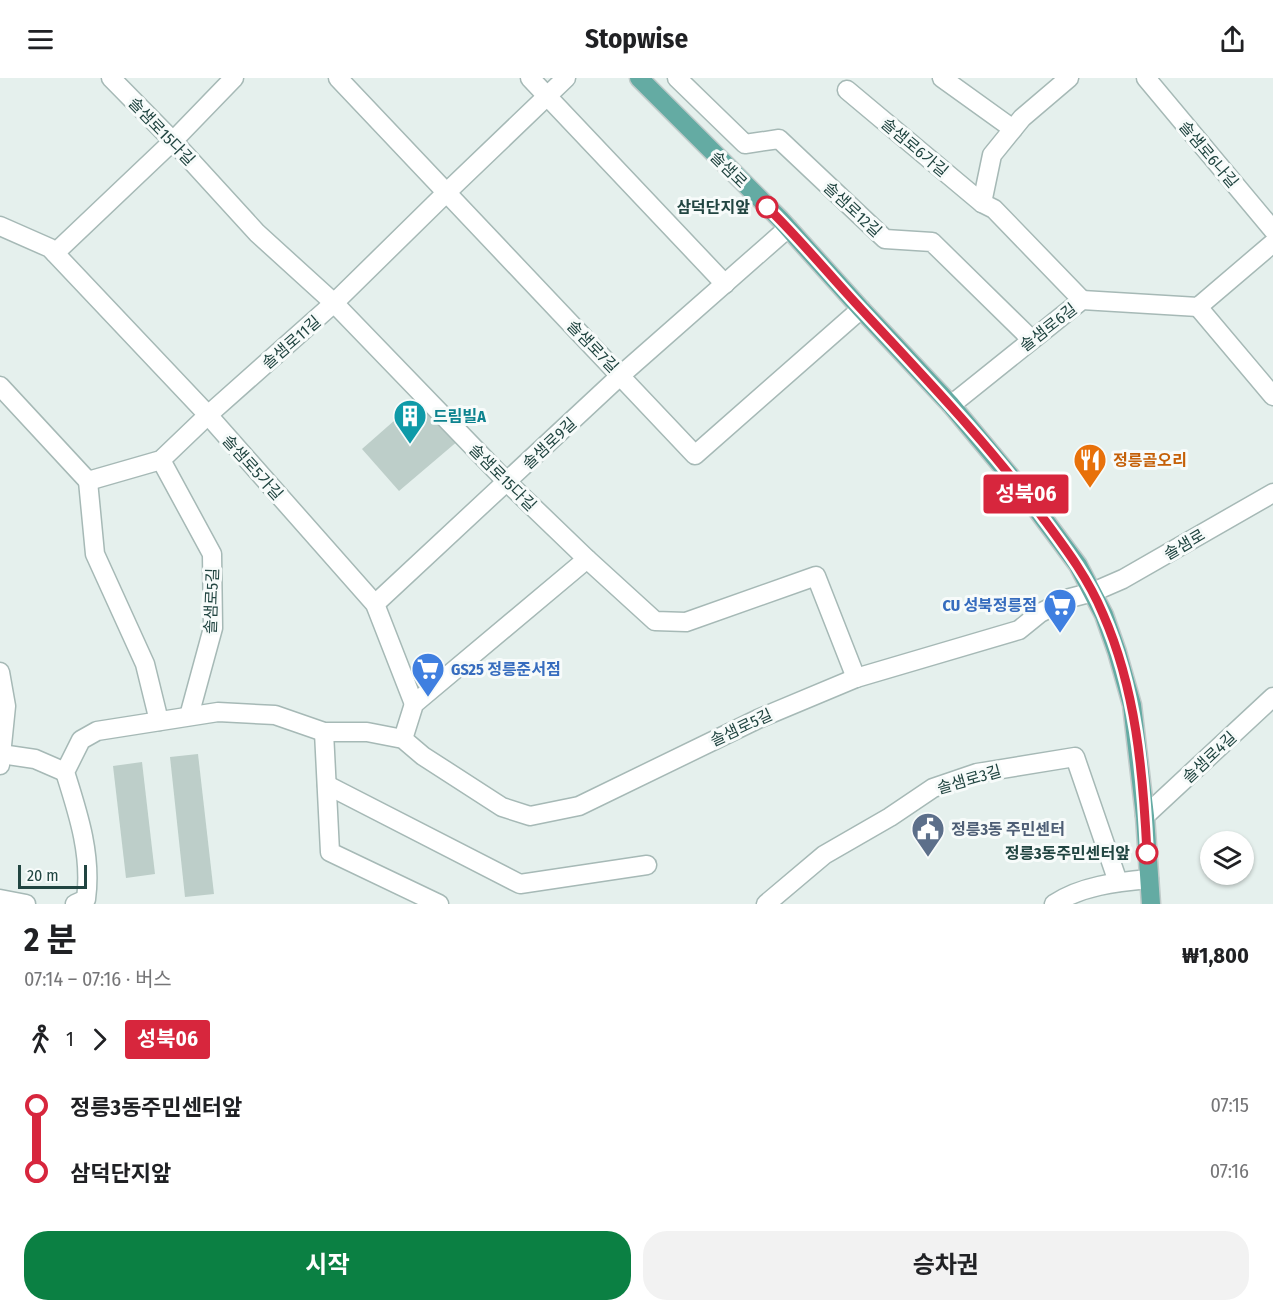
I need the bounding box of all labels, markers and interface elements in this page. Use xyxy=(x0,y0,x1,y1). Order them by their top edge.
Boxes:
icon: menu xyxy=(24,23,57,56)
text: Stopwise xyxy=(585,23,688,55)
icon: share xyxy=(1216,23,1249,56)
street label: 솔샘로15다길 xyxy=(125,93,199,169)
street label: 솔샘로6가길 xyxy=(877,114,952,181)
street label: 솔샘로6나길 xyxy=(1175,117,1242,192)
street label: 솔샘로 xyxy=(706,147,751,192)
street label: 솔샘로12길 xyxy=(820,178,886,241)
marker: 삼덕단지앞 xyxy=(756,196,778,218)
place label: 삼덕단지앞 xyxy=(676,198,750,217)
street label: 솔샘로6길 xyxy=(1016,299,1080,355)
street label: 솔샘로11길 xyxy=(258,312,324,373)
street label: 솔샘로7길 xyxy=(563,316,622,376)
building icon: 드림빌A xyxy=(392,398,428,445)
place label: 드림빌A xyxy=(433,407,486,426)
street label: 솔샘로9길 xyxy=(518,414,580,473)
street label: 솔샘로5가길 xyxy=(218,431,287,504)
street label: 솔샘로15다길 xyxy=(465,440,540,515)
restaurant icon: 정릉골오리 xyxy=(1072,442,1108,489)
place label: 정릉골오리 xyxy=(1113,451,1187,470)
line badge: 성북06 xyxy=(984,474,1068,514)
text: 성북06 xyxy=(995,481,1057,507)
street label: 솔샘로 xyxy=(1160,525,1208,564)
street label: 솔샘로5길 xyxy=(201,568,222,634)
supermarket icon: CU 성북정릉점 xyxy=(1042,587,1078,634)
place label: CU 성북정릉점 xyxy=(942,596,1037,615)
supermarket icon: GS25 정릉준서점 xyxy=(410,651,446,698)
place label: GS25 정릉준서점 xyxy=(451,660,561,679)
street label: 솔샘로5길 xyxy=(707,705,775,750)
street label: 솔샘로4길 xyxy=(1178,728,1240,787)
street label: 솔샘로3길 xyxy=(935,761,1004,798)
public building icon: 정릉3동 주민센터 xyxy=(910,811,946,858)
place label: 정릉3동 주민센터 xyxy=(951,820,1065,839)
map controls xyxy=(1200,831,1254,885)
button: layers xyxy=(1200,831,1254,885)
marker: 정릉3동주민센터앞 xyxy=(1136,842,1158,864)
place label: 정릉3동주민센터앞 xyxy=(1005,844,1130,863)
scale bar xyxy=(18,862,87,890)
text: 20 m xyxy=(27,866,58,885)
text: 2 분 xyxy=(24,920,77,960)
text: ₩1,800 xyxy=(1182,942,1249,969)
text: 07:14 – 07:16 · 버스 xyxy=(24,967,172,991)
icon: walk xyxy=(24,1023,57,1056)
icon: forward xyxy=(83,1023,116,1056)
text: 성북06 xyxy=(137,1026,198,1052)
text: 1 xyxy=(66,1027,74,1051)
text: 07:15 xyxy=(1210,1093,1249,1117)
text: 정릉3동주민센터앞 xyxy=(70,1094,242,1121)
text: 07:16 xyxy=(1210,1159,1249,1183)
text: 삼덕단지앞 xyxy=(70,1160,171,1187)
button: 시작 xyxy=(24,1231,631,1300)
button: 승차권 xyxy=(643,1231,1249,1300)

